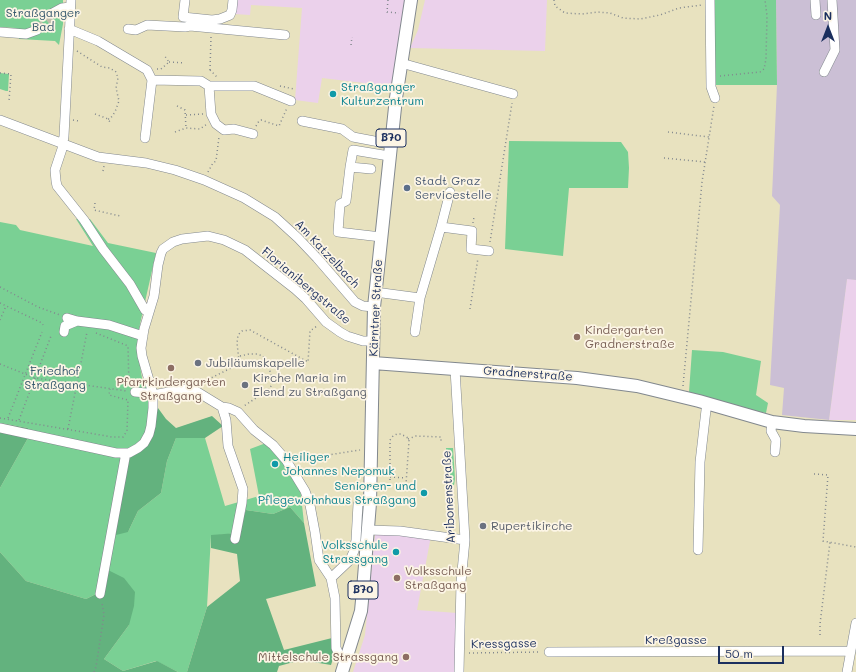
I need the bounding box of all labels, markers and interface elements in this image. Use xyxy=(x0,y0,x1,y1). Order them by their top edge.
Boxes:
park label: Straßganger Bad xyxy=(6,6,80,34)
north arrow xyxy=(808,8,848,48)
text: N xyxy=(824,8,832,23)
place label: Straßganger Kulturzentrum xyxy=(341,80,424,108)
marker: Straßganger Kulturzentrum xyxy=(328,89,338,99)
road number: B70 xyxy=(376,129,406,147)
place label: Stadt Graz Servicestelle xyxy=(415,174,492,202)
marker: Stadt Graz Servicestelle xyxy=(402,183,412,193)
street label: Am Katzelbach xyxy=(292,217,362,291)
street label: Florianibergstraße xyxy=(258,244,354,328)
street label: Kärntner Straße xyxy=(366,259,386,357)
place label: Kindergarten Gradnerstraße xyxy=(585,323,675,351)
marker: Kindergarten Gradnerstraße xyxy=(572,332,582,342)
place label: Jubiläumskapelle xyxy=(206,356,305,370)
marker: Jubiläumskapelle xyxy=(193,358,203,368)
marker: Pfarrkindergarten Straßgang xyxy=(166,363,176,373)
park label: Friedhof Straßgang xyxy=(24,364,86,392)
street label: Gradnerstraße xyxy=(483,364,573,384)
place label: Kirche Maria im Elend zu Straßgang xyxy=(253,371,367,399)
place label: Pfarrkindergarten Straßgang xyxy=(116,375,226,403)
marker: Kirche Maria im Elend zu Straßgang xyxy=(240,380,250,390)
place label: Heiliger Johannes Nepomuk xyxy=(283,450,395,478)
street label: Aribonenstraße xyxy=(439,450,459,544)
marker: Heiliger Johannes Nepomuk xyxy=(270,459,280,469)
place label: Senioren- und Pflegewohnhaus Straßgang xyxy=(258,479,416,507)
marker: Senioren- und Pflegewohnhaus Straßgang xyxy=(419,488,429,498)
place label: Rupertikirche xyxy=(491,519,572,533)
marker: Rupertikirche xyxy=(478,521,488,531)
place label: Volksschule Strassgang xyxy=(321,538,388,566)
marker: Volksschule Strassgang xyxy=(391,547,401,557)
place label: Volksschule Straßgang xyxy=(405,564,472,592)
marker: Volksschule Straßgang xyxy=(392,573,402,583)
road number: B70 xyxy=(348,581,378,599)
street label: Kreßgasse xyxy=(645,633,707,647)
street label: Kressgasse xyxy=(471,636,537,652)
scale bar xyxy=(720,638,786,664)
text: 50 m xyxy=(725,645,753,661)
place label: Mittelschule Strassgang xyxy=(258,650,398,664)
marker: Mittelschule Strassgang xyxy=(401,652,411,662)

